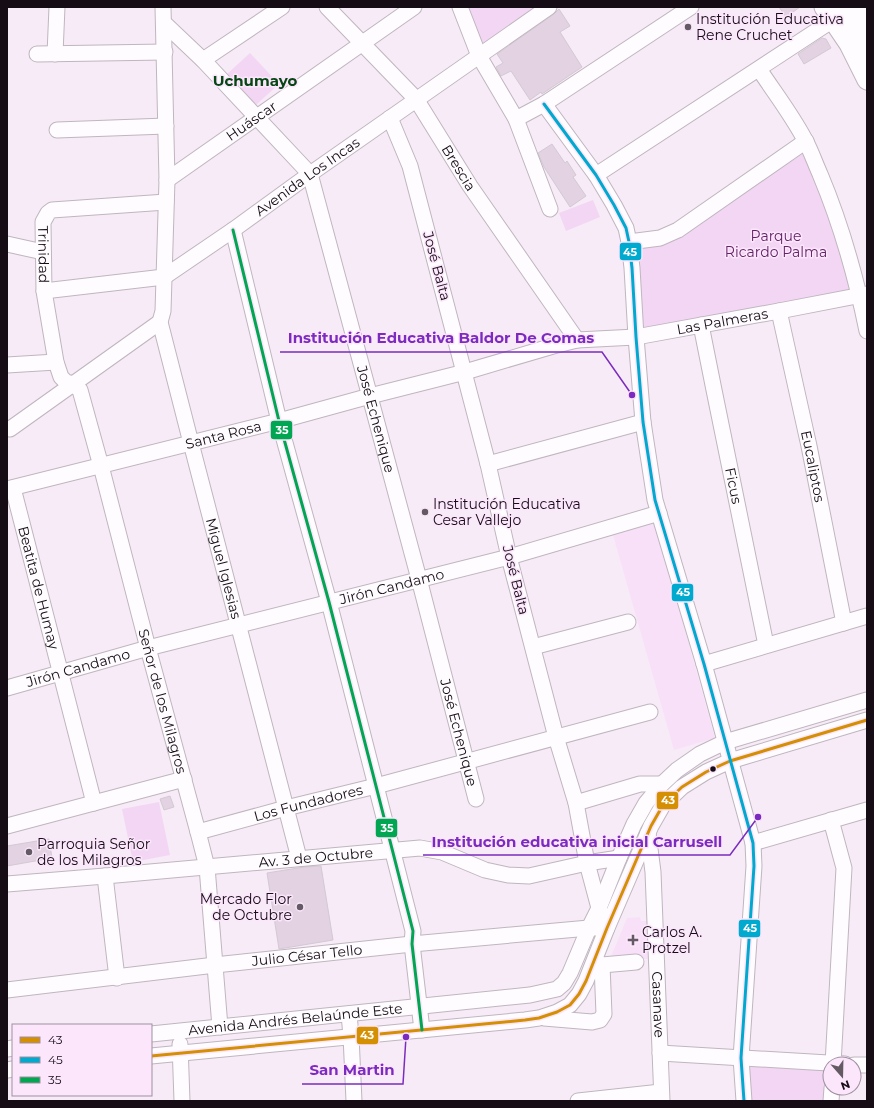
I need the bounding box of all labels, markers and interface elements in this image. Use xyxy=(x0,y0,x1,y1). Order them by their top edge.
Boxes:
place label: Institución Educativa Rene Cruchet xyxy=(696,10,844,44)
marker: Institución Educativa Rene Cruchet xyxy=(683,22,693,32)
district label: Uchumayo xyxy=(213,71,298,90)
street label: Huáscar xyxy=(223,97,280,145)
street label: Avenida Los Incas xyxy=(252,133,363,220)
street label: Brescia xyxy=(438,141,480,195)
street label: Trinidad xyxy=(34,225,53,283)
park label: Parque Ricardo Palma xyxy=(725,227,827,261)
street label: José Balta xyxy=(419,228,455,303)
line badge: 45 xyxy=(619,242,642,261)
text: 45 xyxy=(623,245,638,259)
street label: Las Palmeras xyxy=(675,304,770,338)
callout: Institución Educativa Baldor De Comas xyxy=(280,325,602,352)
text: Institución Educativa Baldor De Comas xyxy=(288,328,594,347)
street label: José Echenique xyxy=(353,363,399,475)
street label: Santa Rosa xyxy=(183,417,263,453)
line badge: 35 xyxy=(270,420,293,440)
text: 35 xyxy=(275,423,289,437)
street label: Eucaliptos xyxy=(797,429,829,504)
street label: Ficus xyxy=(721,466,746,506)
place label: Institución Educativa Cesar Vallejo xyxy=(433,495,581,529)
marker: Institución Educativa Cesar Vallejo xyxy=(420,507,430,517)
street label: Miguel Iglesias xyxy=(202,516,245,621)
street label: Beatita de Humay xyxy=(14,524,63,652)
street label: José Balta xyxy=(498,542,533,617)
street label: Jirón Candamo xyxy=(337,565,446,609)
line badge: 45 xyxy=(671,583,694,602)
text: 45 xyxy=(676,585,691,599)
street label: Señor de los Milagros xyxy=(134,627,191,776)
street label: Jirón Candamo xyxy=(23,644,132,691)
street label: José Echenique xyxy=(436,676,481,788)
unlabelled marker xyxy=(708,764,718,774)
street label: Los Fundadores xyxy=(252,781,365,825)
line badge: 43 xyxy=(656,791,679,810)
text: 43 xyxy=(661,793,675,807)
line badge: 35 xyxy=(375,818,398,838)
text: 35 xyxy=(380,821,394,835)
callout: Institución educativa inicial Carrusell xyxy=(423,828,730,855)
text: Institución educativa inicial Carrusell xyxy=(432,832,722,851)
place label: Parroquia Señor de los Milagros xyxy=(37,835,151,869)
street label: Av. 3 de Octubre xyxy=(258,843,374,871)
marker: Parroquia Señor de los Milagros xyxy=(24,847,34,857)
place label: Mercado Flor de Octubre xyxy=(200,890,292,924)
marker: Mercado Flor de Octubre xyxy=(295,902,305,912)
line badge: 45 xyxy=(738,919,761,938)
text: 45 xyxy=(743,921,758,935)
place label: Carlos A. Protzel xyxy=(642,923,702,957)
marker: Carlos A. Protzel xyxy=(627,934,639,946)
street label: Julio César Tello xyxy=(250,940,363,970)
street label: Casanave xyxy=(648,971,669,1038)
street label: Avenida Andrés Belaúnde Este xyxy=(187,999,403,1039)
legend xyxy=(12,1024,152,1096)
line badge: 43 xyxy=(356,1026,379,1045)
text: 43 xyxy=(360,1028,374,1042)
text: 43 xyxy=(48,1032,63,1047)
text: 45 xyxy=(48,1052,63,1067)
north arrow xyxy=(822,1056,862,1096)
callout: San Martin xyxy=(302,1057,403,1084)
text: San Martin xyxy=(309,1060,395,1079)
text: 35 xyxy=(48,1072,62,1087)
text: N xyxy=(839,1077,852,1093)

